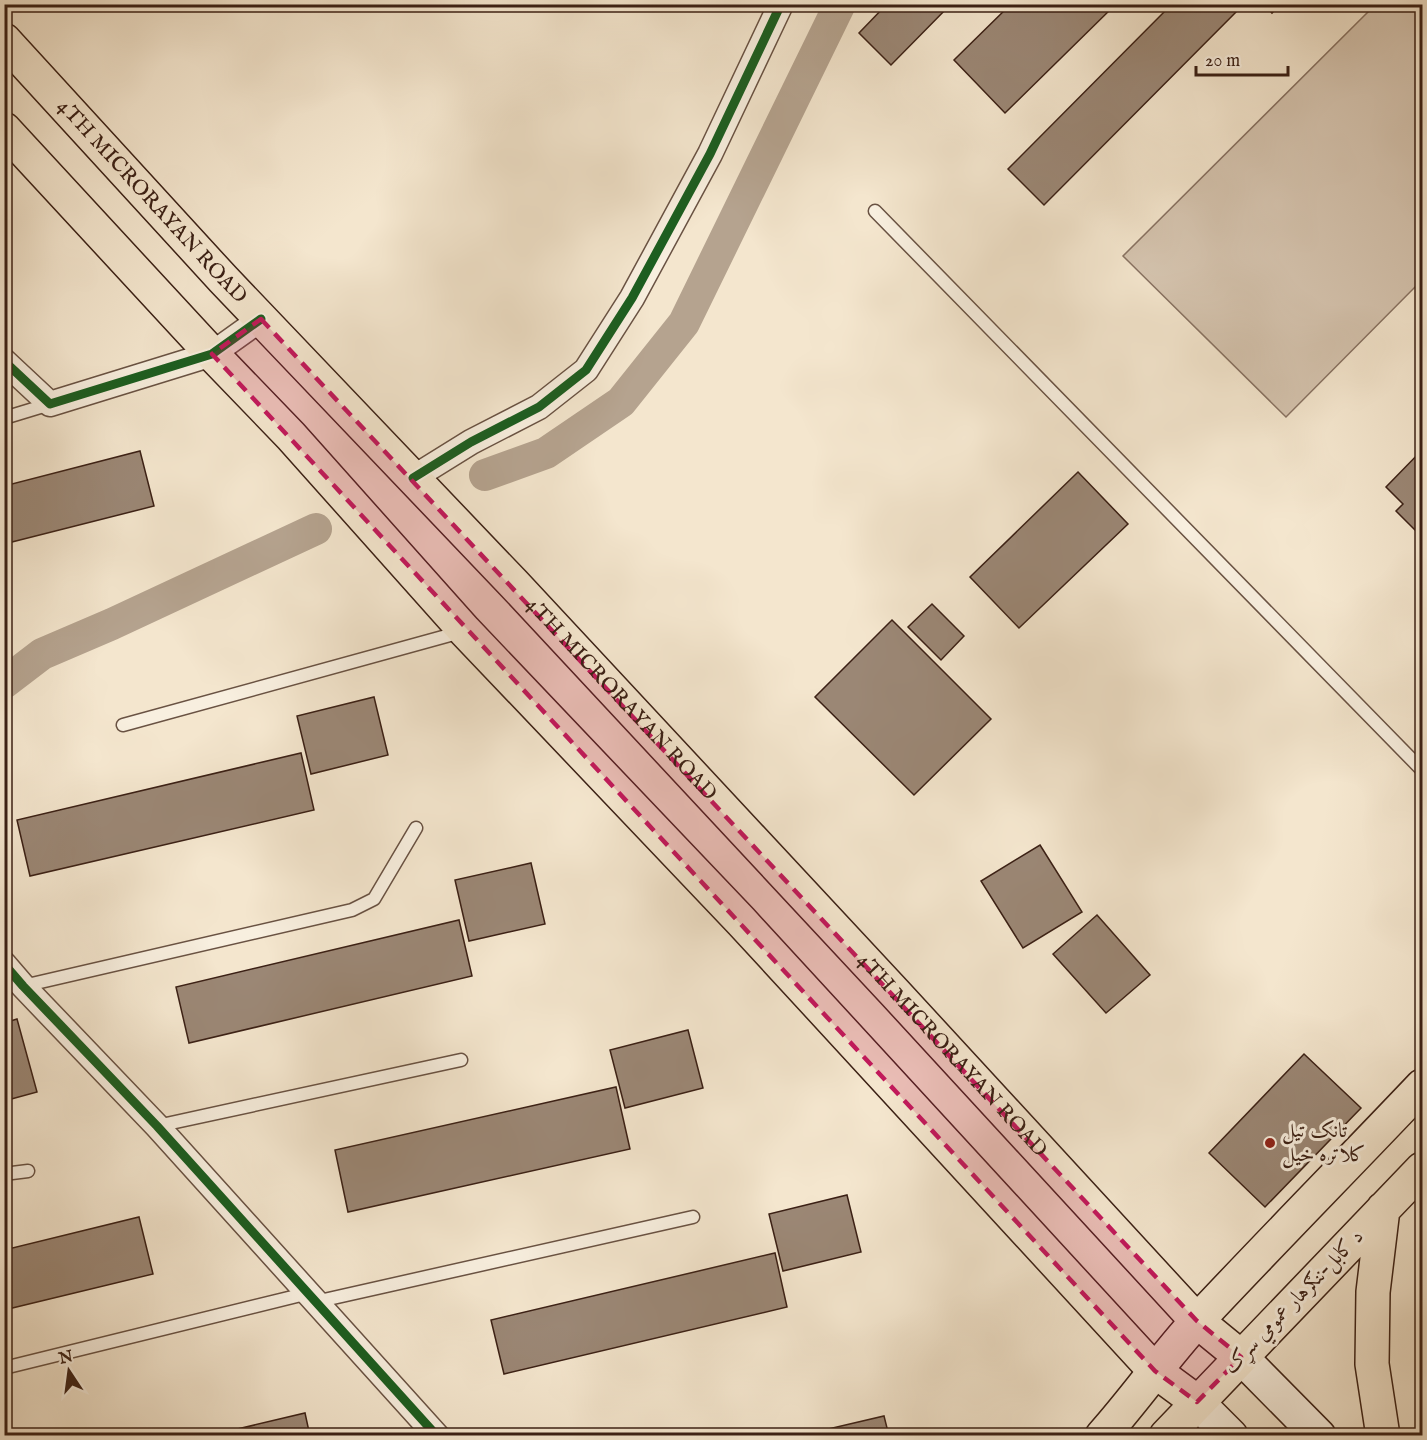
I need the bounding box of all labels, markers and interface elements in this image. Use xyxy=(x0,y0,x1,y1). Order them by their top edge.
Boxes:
scale bar xyxy=(1196,39,1288,77)
text: 20 m xyxy=(1205,50,1240,73)
street label: 4TH MICRORAYAN ROAD xyxy=(51,93,253,309)
street label: 4TH MICRORAYAN ROAD xyxy=(520,592,723,807)
street label: 4TH MICRORAYAN ROAD xyxy=(851,947,1053,1163)
place label: تانک تیل کلاتره خیل xyxy=(1282,1118,1366,1169)
marker: تانک تیل کلاتره خیل xyxy=(1263,1136,1277,1150)
street label: د کابل–ننګرهار عمومي سړک xyxy=(1218,1224,1371,1381)
north arrow xyxy=(39,1341,99,1401)
text: N xyxy=(56,1347,75,1370)

